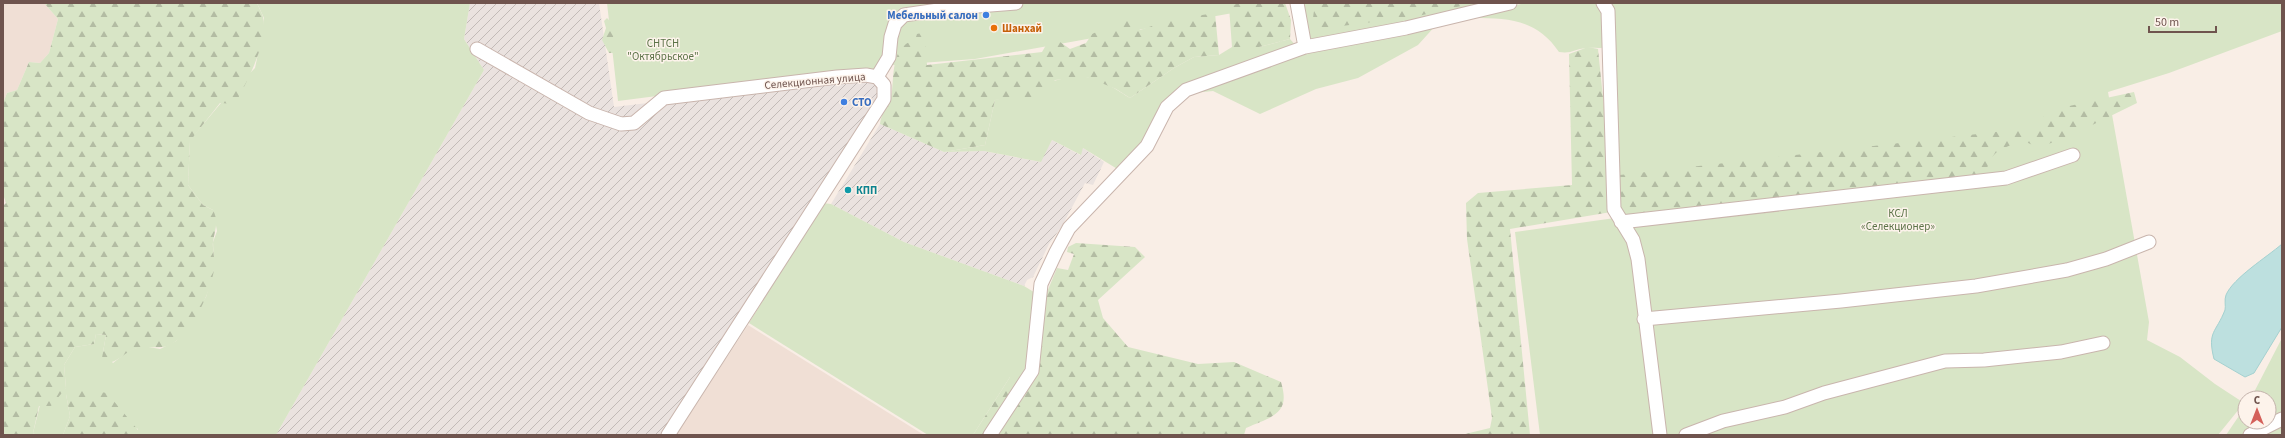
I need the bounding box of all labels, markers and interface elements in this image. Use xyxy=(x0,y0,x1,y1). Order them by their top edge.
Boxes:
place label: Мебельный салон xyxy=(887,8,978,23)
scale bar xyxy=(2149,8,2216,34)
marker: Мебельный салон xyxy=(981,10,991,20)
text: 50 m xyxy=(2155,14,2179,31)
place label: Шанхай xyxy=(1002,21,1042,36)
marker: Шанхай xyxy=(989,23,999,33)
park label: СНТСН "Октябрьское" xyxy=(627,36,699,64)
street label: Селекционная улица xyxy=(764,69,866,93)
place label: СТО xyxy=(852,95,872,110)
marker: СТО xyxy=(839,97,849,107)
place label: КПП xyxy=(856,183,877,198)
marker: КПП xyxy=(843,185,853,195)
park label: КСЛ «Селекционер» xyxy=(1861,206,1935,234)
north arrow xyxy=(2237,390,2277,430)
text: С xyxy=(2254,393,2261,408)

